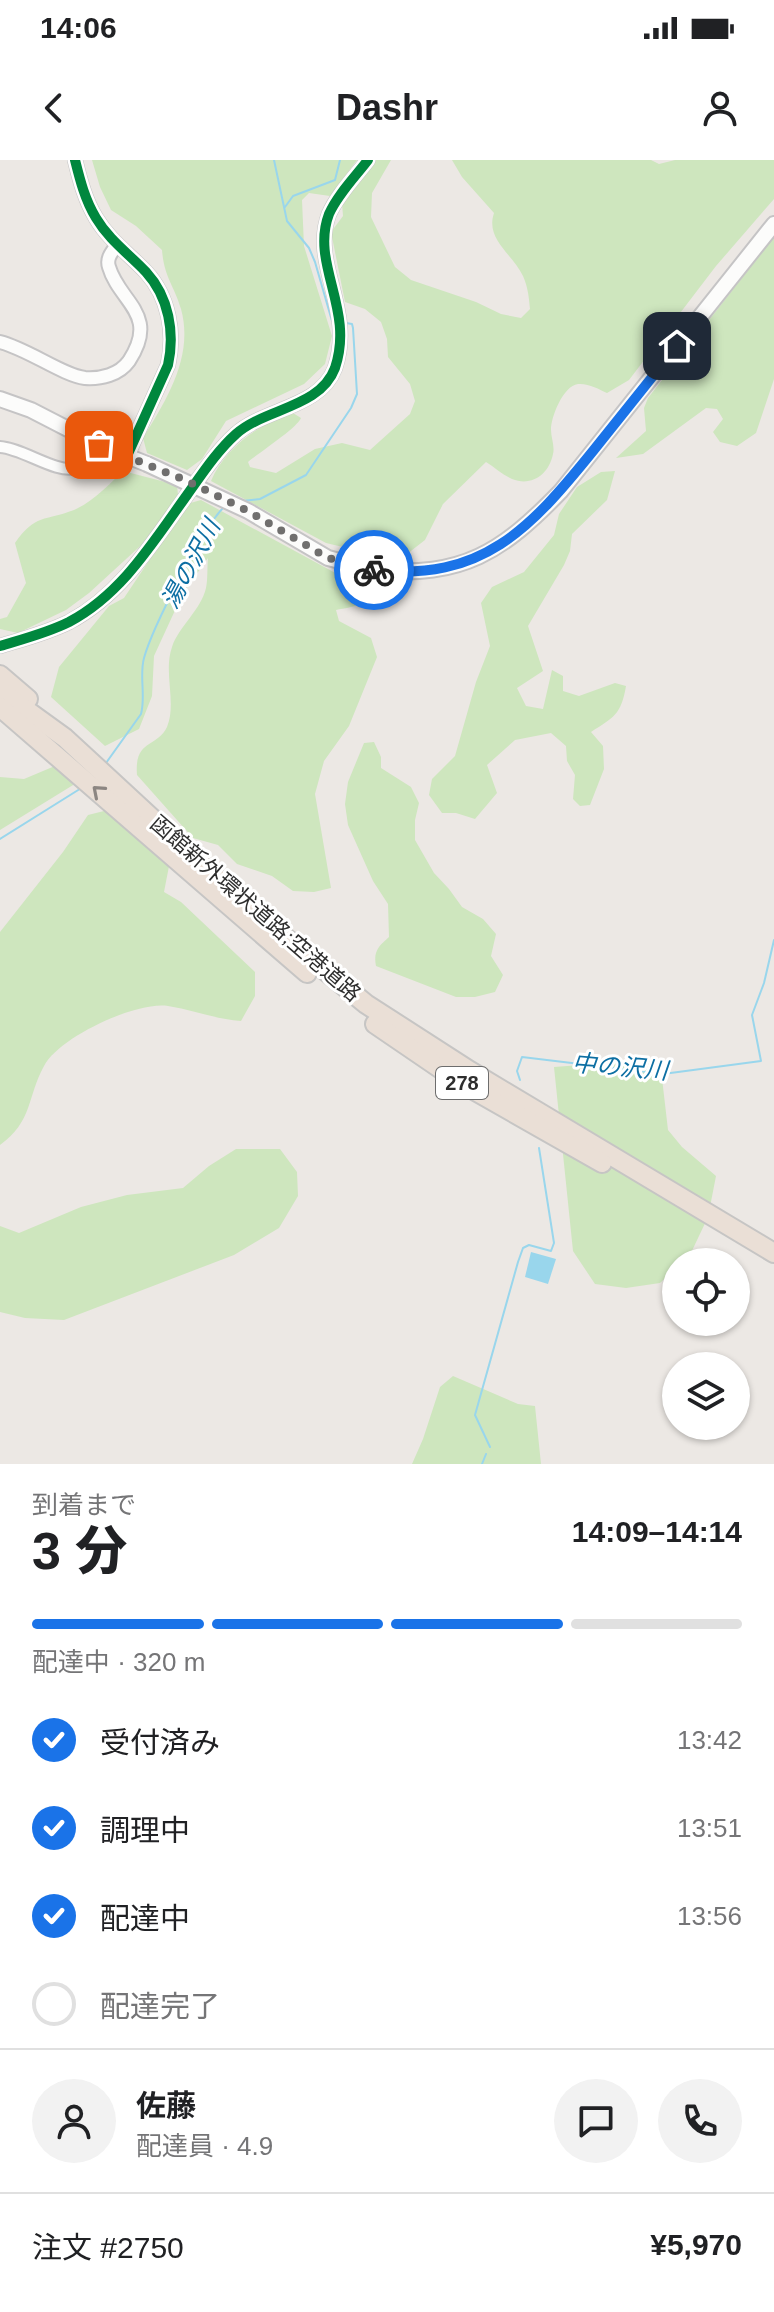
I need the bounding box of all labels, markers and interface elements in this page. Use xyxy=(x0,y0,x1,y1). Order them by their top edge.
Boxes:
text: 14:06 xyxy=(40,11,117,44)
icon: back xyxy=(32,86,76,130)
icon: person xyxy=(698,86,742,130)
text: Dashr xyxy=(336,87,438,128)
pin xyxy=(643,312,711,380)
icon: home xyxy=(655,324,699,368)
pin xyxy=(65,411,133,479)
icon: bag xyxy=(77,423,121,467)
water label: 湯の沢川 xyxy=(156,512,226,612)
courier xyxy=(334,530,414,610)
icon: bike xyxy=(352,548,396,592)
one-way arrow xyxy=(93,786,108,801)
street label: 函館新外環状道路;空港道路 xyxy=(146,810,366,1006)
water label: 中の沢川 xyxy=(571,1049,672,1084)
road number: 278 xyxy=(436,1067,488,1099)
map controls xyxy=(662,1248,750,1440)
button: locate xyxy=(662,1248,750,1336)
button: layers xyxy=(662,1352,750,1440)
text: 到着まで xyxy=(32,1490,136,1520)
text: 14:09–14:14 xyxy=(572,1515,742,1548)
text: 3 分 xyxy=(32,1522,127,1580)
text: 配達中 · 320 m xyxy=(32,1647,205,1677)
icon: check xyxy=(32,1718,76,1762)
text: 13:42 xyxy=(677,1725,742,1755)
text: 受付済み xyxy=(100,1726,220,1759)
icon: check xyxy=(32,1806,76,1850)
text: 13:51 xyxy=(677,1813,742,1843)
text: 調理中 xyxy=(100,1814,190,1847)
icon: check xyxy=(32,1894,76,1938)
text: 13:56 xyxy=(677,1901,742,1931)
text: 配達中 xyxy=(100,1902,190,1935)
text: 配達完了 xyxy=(100,1990,220,2023)
button: person xyxy=(32,2079,116,2163)
button: chat xyxy=(554,2079,638,2163)
button: phone xyxy=(658,2079,742,2163)
text: 佐藤 xyxy=(136,2089,196,2122)
text: 配達員 · 4.9 xyxy=(136,2131,273,2161)
text: ¥5,970 xyxy=(650,2228,742,2261)
text: 注文 #2750 xyxy=(32,2231,184,2264)

